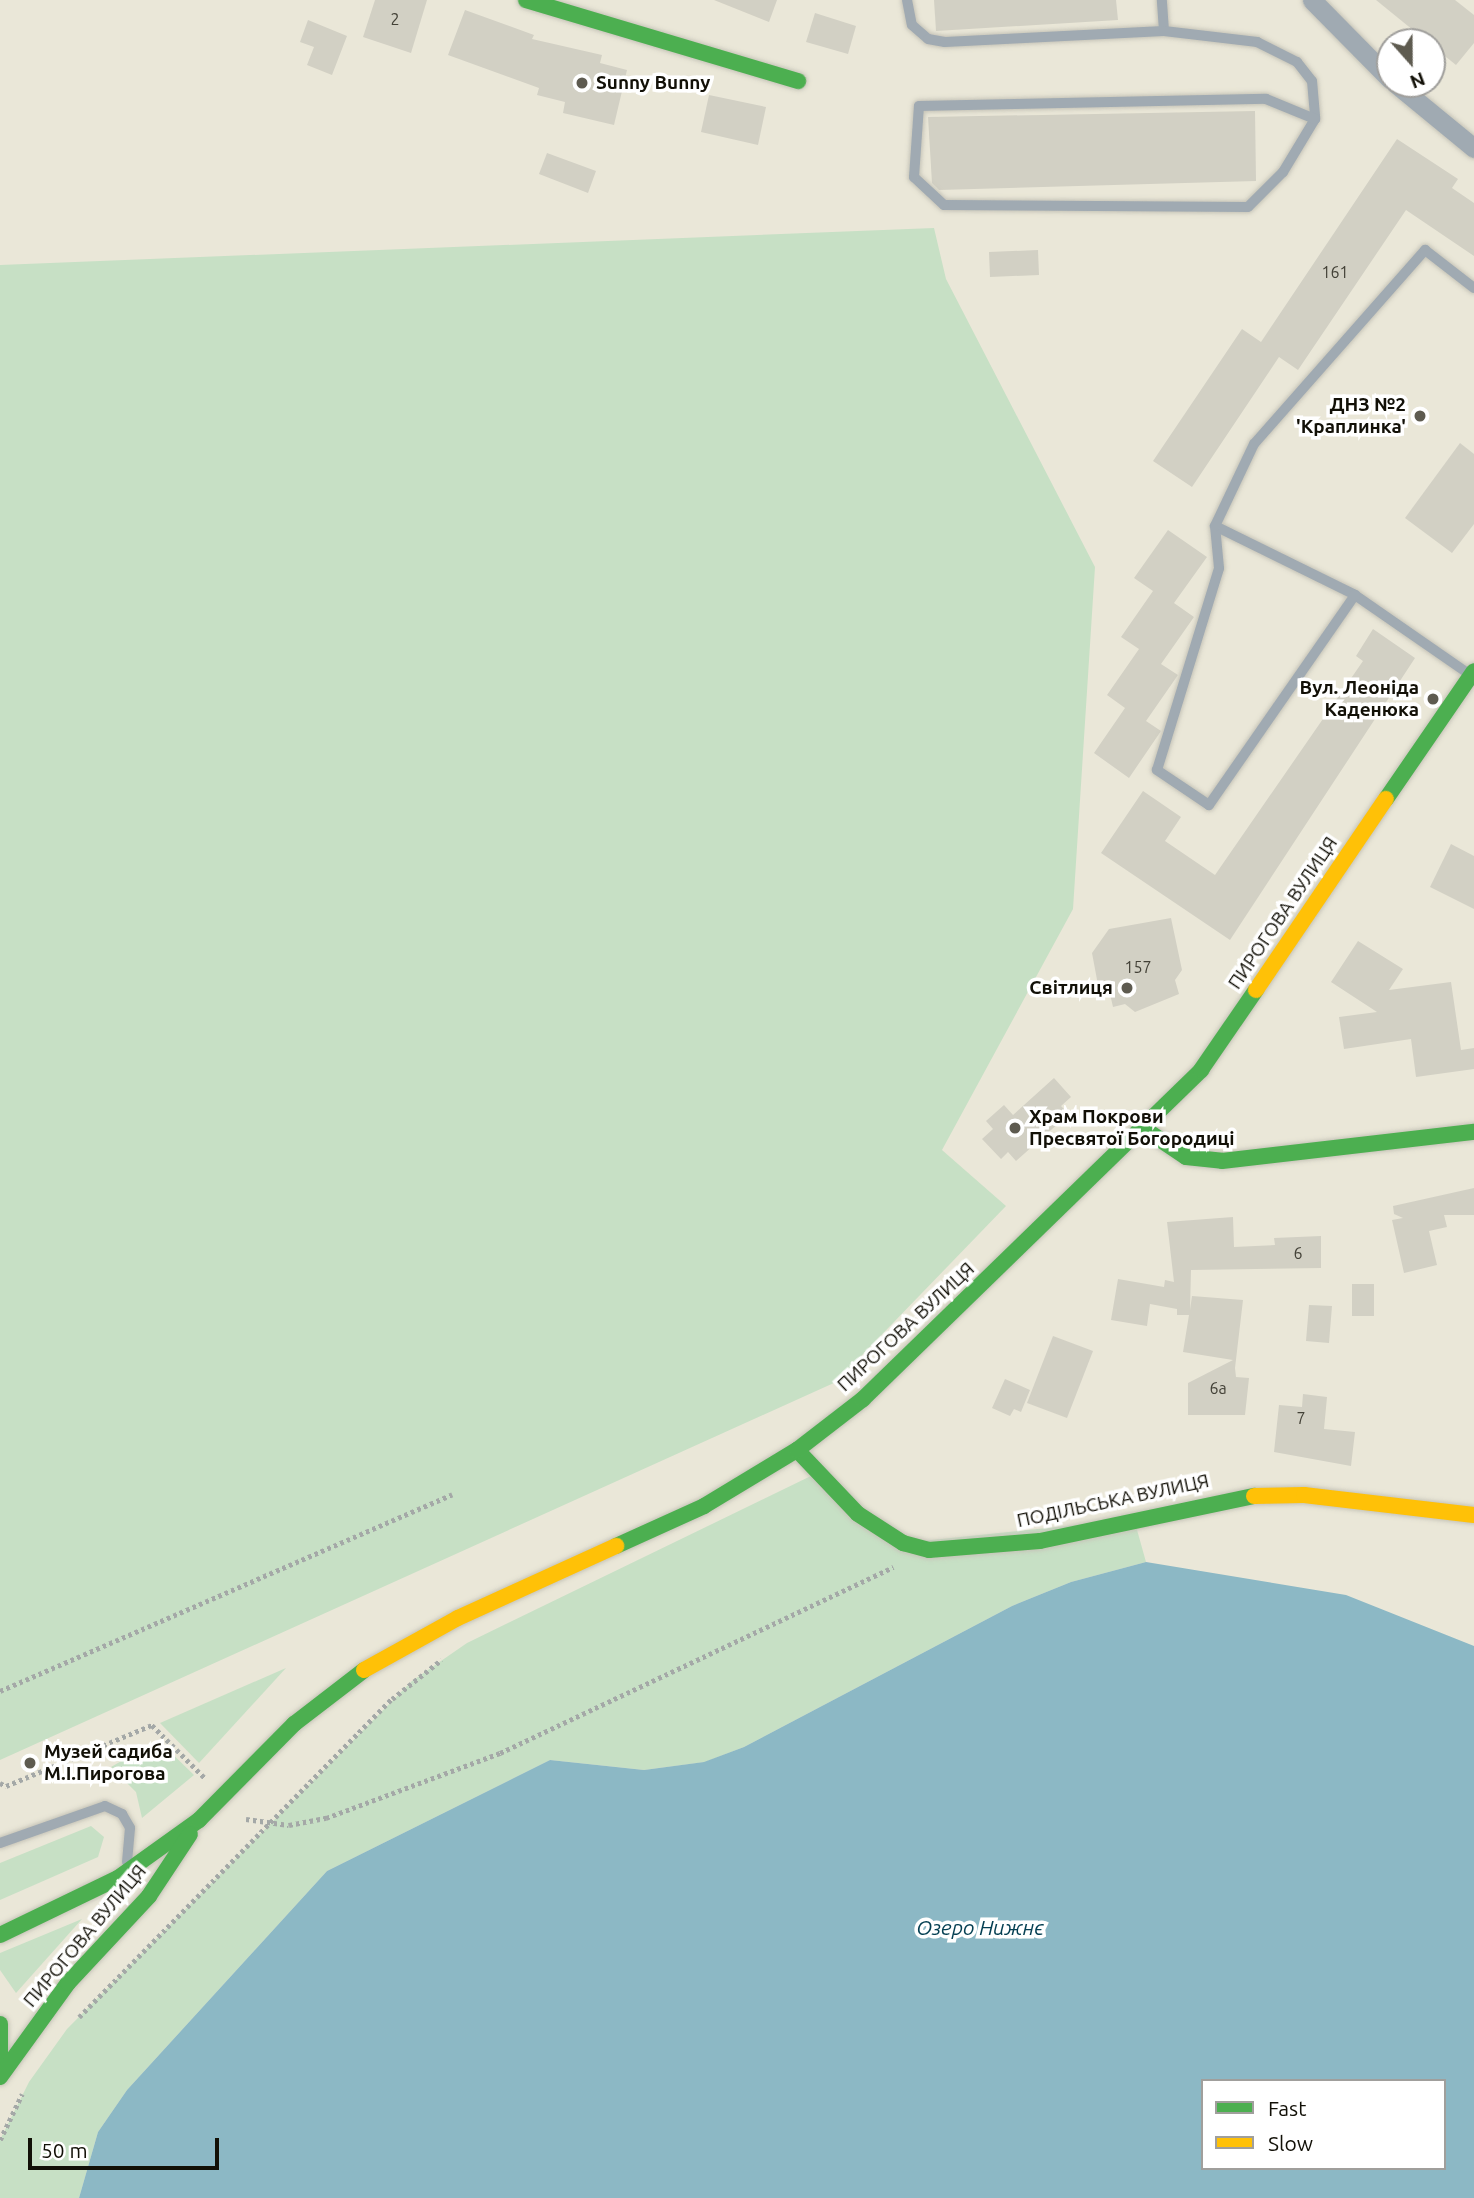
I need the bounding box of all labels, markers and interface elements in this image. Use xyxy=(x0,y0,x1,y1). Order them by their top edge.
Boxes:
house number: 2 xyxy=(390,9,400,29)
north arrow xyxy=(1376,28,1446,98)
text: N xyxy=(1407,68,1428,94)
place label: Sunny Bunny xyxy=(596,72,710,94)
marker: Sunny Bunny xyxy=(574,75,590,91)
house number: 161 xyxy=(1321,262,1349,282)
place label: ДНЗ №2 'Краплинка' xyxy=(1296,394,1406,438)
marker: ДНЗ №2 'Краплинка' xyxy=(1412,408,1428,424)
place label: Вул. Леоніда Каденюка xyxy=(1300,677,1419,721)
marker: Вул. Леоніда Каденюка xyxy=(1425,691,1441,707)
street label: ПИРОГОВА ВУЛИЦЯ xyxy=(1224,832,1342,994)
house number: 157 xyxy=(1124,957,1152,977)
place label: Світлиця xyxy=(1029,977,1113,999)
marker: Світлиця xyxy=(1119,980,1135,996)
place label: Храм Покрови Пресвятої Богородиці xyxy=(1029,1106,1235,1150)
marker: Храм Покрови Пресвятої Богородиці xyxy=(1007,1120,1023,1136)
house number: 6 xyxy=(1293,1243,1303,1263)
street label: ПИРОГОВА ВУЛИЦЯ xyxy=(833,1258,979,1396)
house number: 6а xyxy=(1209,1378,1227,1398)
house number: 7 xyxy=(1296,1408,1306,1428)
street label: ПОДІЛЬСЬКА ВУЛИЦЯ xyxy=(1015,1469,1211,1533)
place label: Музей садиба М.І.Пирогова xyxy=(44,1741,173,1785)
marker: Музей садиба М.І.Пирогова xyxy=(22,1755,38,1771)
street label: ПИРОГОВА ВУЛИЦЯ xyxy=(19,1860,151,2012)
water label: Озеро Нижнє xyxy=(916,1914,1044,1940)
legend xyxy=(1201,2079,1446,2170)
text: Fast xyxy=(1268,2096,1306,2120)
scale bar xyxy=(32,2124,222,2168)
text: Slow xyxy=(1268,2131,1313,2155)
text: 50 m xyxy=(41,2138,88,2162)

